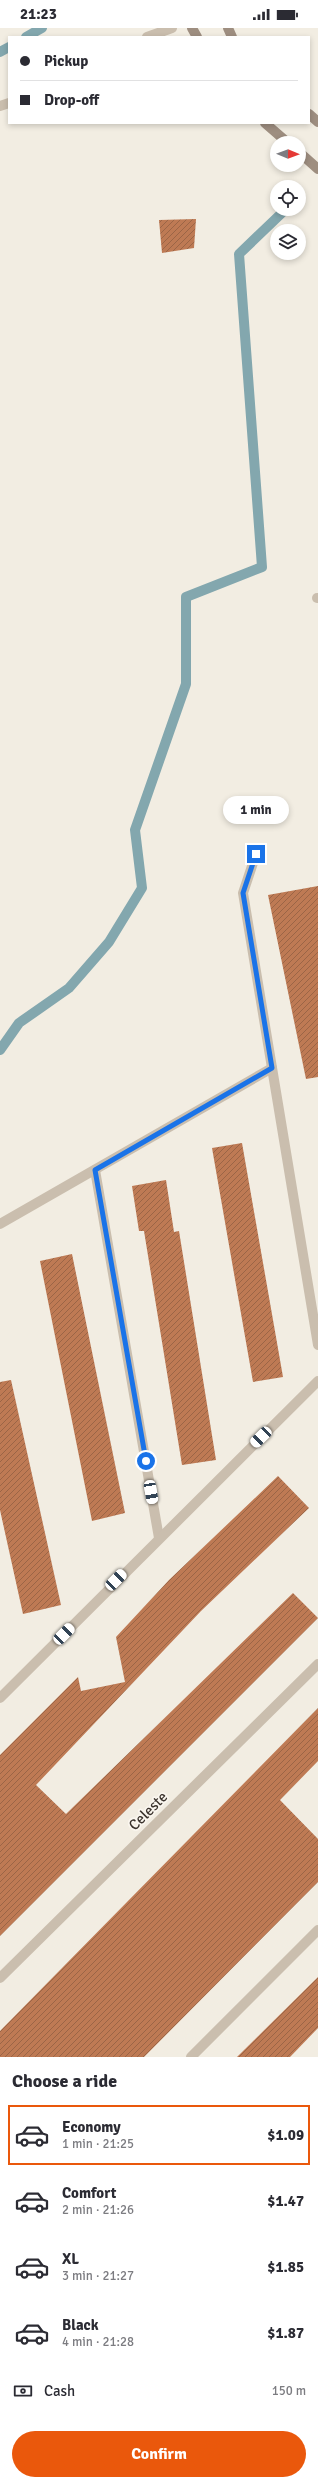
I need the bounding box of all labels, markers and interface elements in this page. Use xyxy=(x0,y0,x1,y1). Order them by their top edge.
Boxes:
text: 21:23 xyxy=(20,5,57,23)
text: Pickup xyxy=(44,52,88,70)
text: Drop-off xyxy=(44,91,99,109)
north arrow xyxy=(270,136,306,172)
map controls xyxy=(270,136,306,260)
button: locate xyxy=(270,180,306,216)
button: layers xyxy=(270,224,306,260)
callout: 1 min xyxy=(223,796,289,824)
text: 1 min xyxy=(240,802,272,818)
route end xyxy=(247,845,265,863)
car xyxy=(248,1424,274,1450)
route start xyxy=(137,1452,155,1470)
car xyxy=(143,1479,159,1505)
car xyxy=(103,1567,129,1593)
car xyxy=(51,1621,77,1647)
street label: Celeste xyxy=(125,1788,171,1834)
text: Choose a ride xyxy=(12,2070,117,2092)
icon: car xyxy=(14,2117,50,2153)
text: Economy xyxy=(62,2118,121,2136)
text: $1.09 xyxy=(267,2126,304,2144)
text: 1 min · 21:25 xyxy=(62,2136,134,2152)
icon: car xyxy=(14,2183,50,2219)
text: Comfort xyxy=(62,2184,116,2202)
text: $1.47 xyxy=(267,2192,304,2210)
text: 2 min · 21:26 xyxy=(62,2202,134,2218)
icon: car xyxy=(14,2249,50,2285)
text: XL xyxy=(62,2250,79,2268)
text: $1.85 xyxy=(267,2258,304,2276)
text: 3 min · 21:27 xyxy=(62,2268,134,2284)
icon: car xyxy=(14,2315,50,2351)
text: Black xyxy=(62,2316,99,2334)
text: $1.87 xyxy=(267,2324,304,2342)
text: 4 min · 21:28 xyxy=(62,2334,134,2350)
icon: cash xyxy=(12,2380,34,2402)
text: Cash xyxy=(44,2382,75,2400)
text: 150 m xyxy=(272,2383,306,2399)
button: Confirm xyxy=(12,2431,306,2477)

